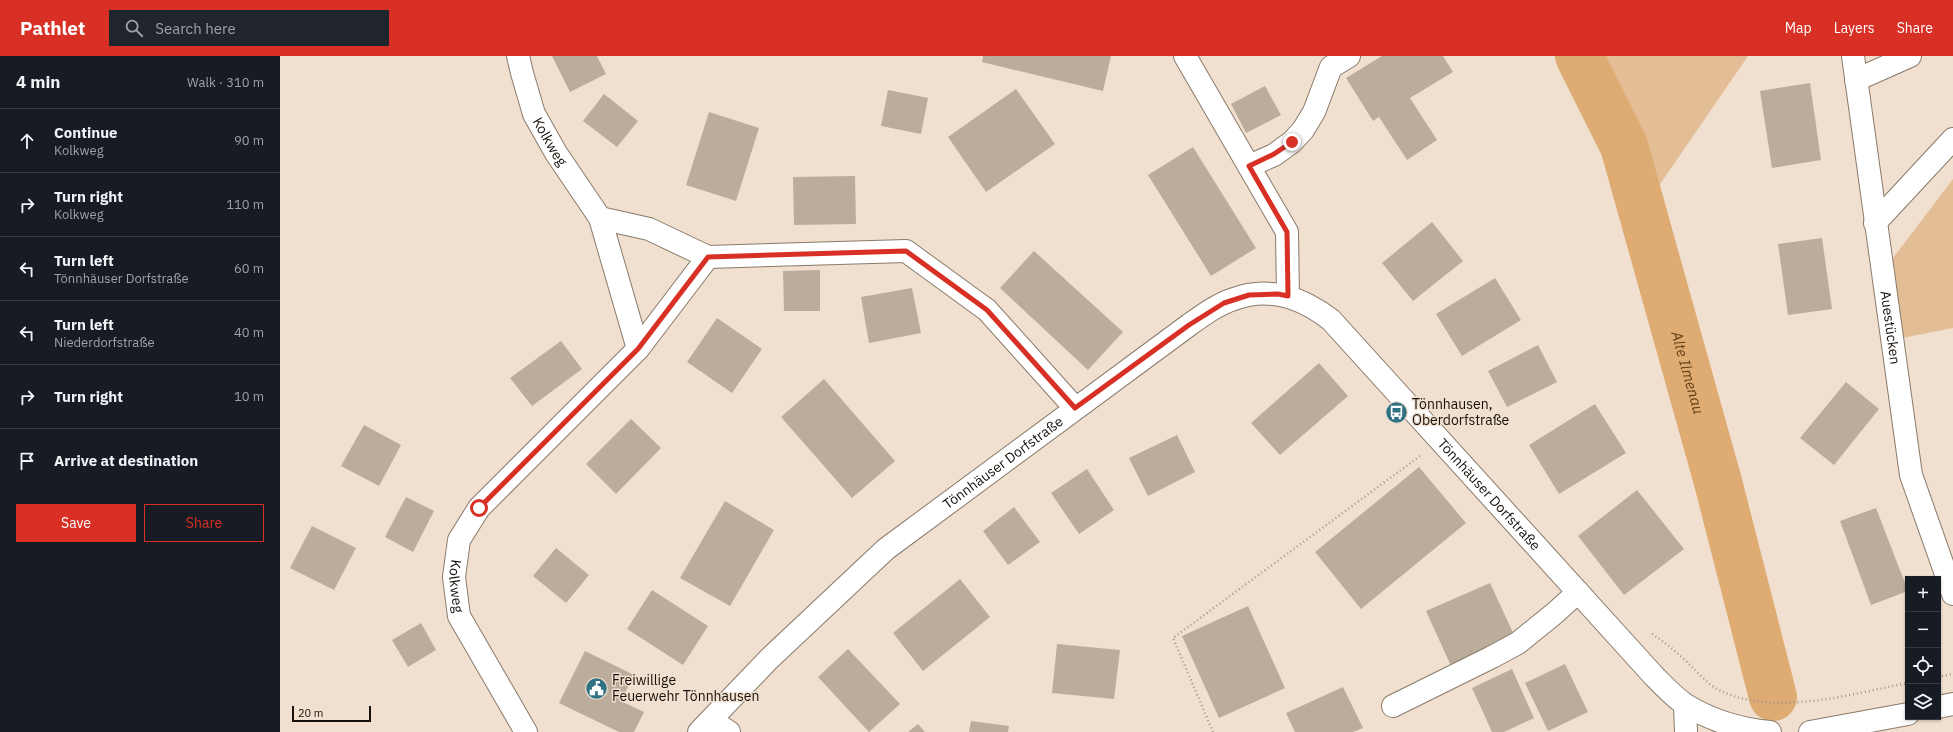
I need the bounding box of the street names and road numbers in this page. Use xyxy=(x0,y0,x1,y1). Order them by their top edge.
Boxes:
street label: Kolkweg xyxy=(529,114,571,170)
street label: Auestücken xyxy=(1877,289,1905,365)
street label: Tönnhäuser Dorfstraße xyxy=(939,412,1067,513)
street label: Tönnhäuser Dorfstraße xyxy=(1434,435,1545,554)
street label: Kolkweg xyxy=(445,558,468,614)

